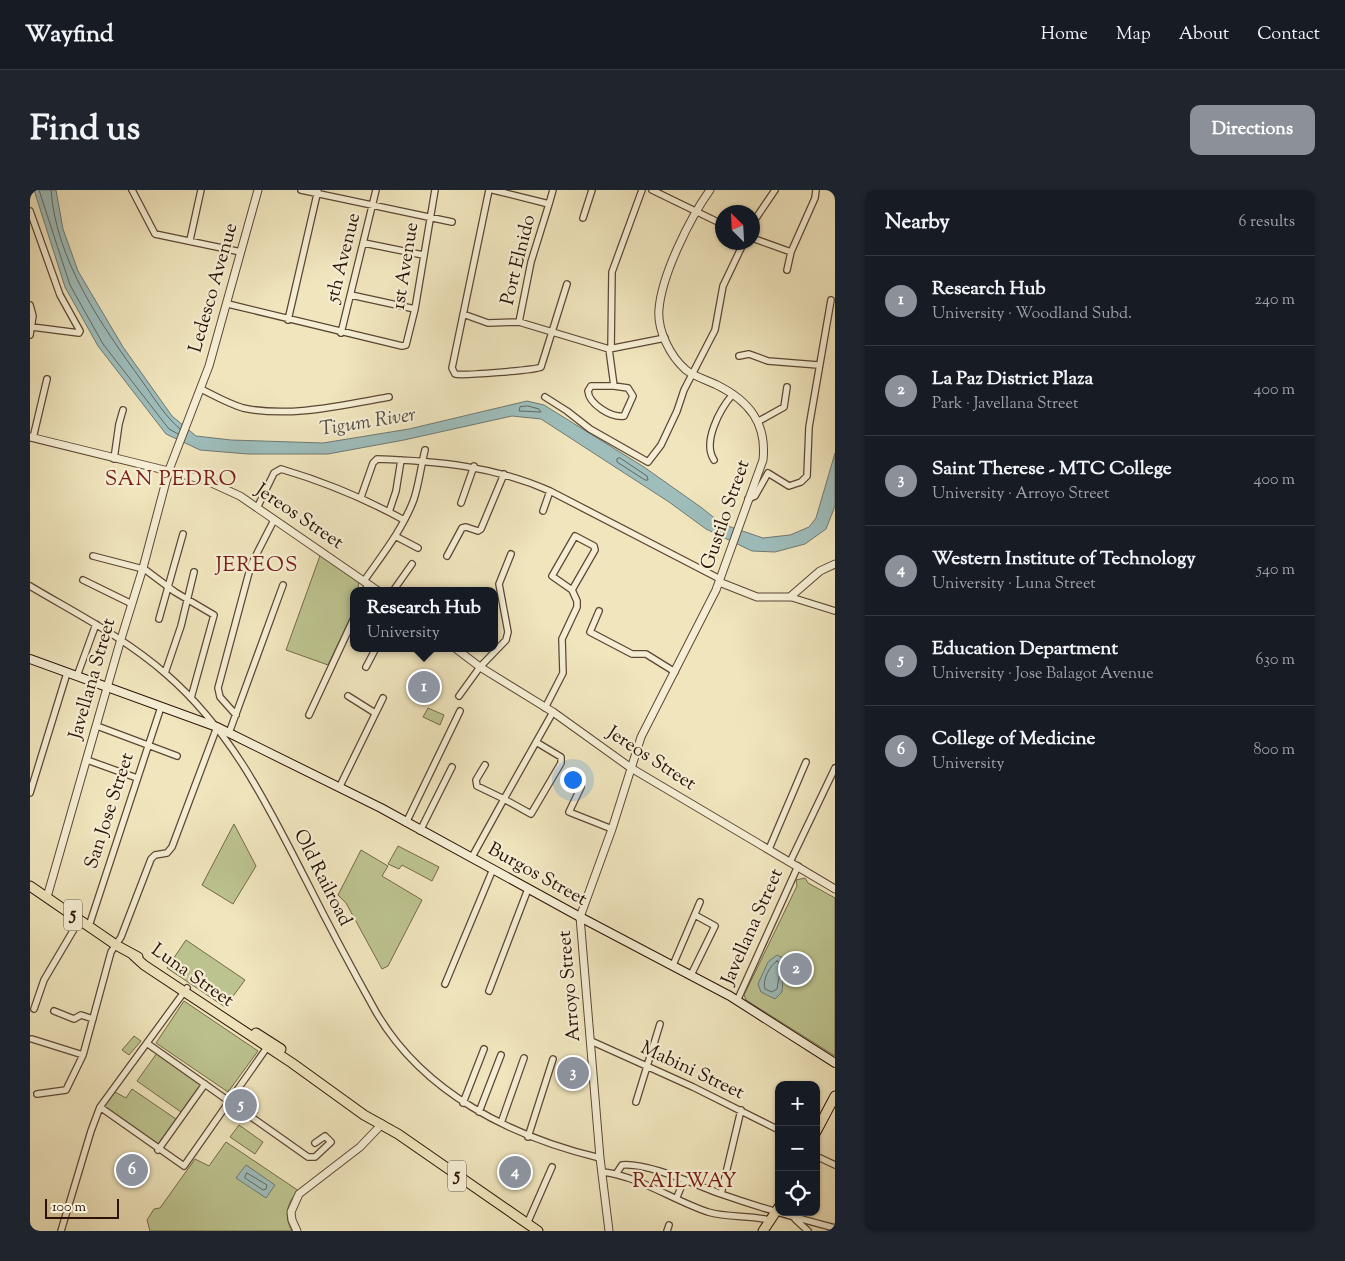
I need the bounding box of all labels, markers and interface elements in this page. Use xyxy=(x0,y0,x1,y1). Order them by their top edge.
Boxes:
text: Wayfind xyxy=(25,18,113,52)
text: Home xyxy=(1041,22,1088,48)
text: Map xyxy=(1116,22,1151,48)
text: About xyxy=(1179,22,1229,48)
text: Contact xyxy=(1257,22,1320,48)
text: Find us xyxy=(30,105,140,156)
button: Directions xyxy=(1190,105,1315,155)
north arrow xyxy=(715,205,760,250)
text: Nearby xyxy=(885,208,950,238)
street label: 5th Avenue xyxy=(320,210,368,307)
text: 6 results xyxy=(1239,211,1295,234)
street label: Port Elnido xyxy=(495,212,543,308)
street label: Ledesco Avenue xyxy=(183,220,245,356)
street label: 1st Avenue xyxy=(386,220,426,312)
text: Research Hub xyxy=(932,276,1046,303)
text: 1 xyxy=(898,289,904,312)
text: 240 m xyxy=(1254,289,1295,312)
text: University · Woodland Subd. xyxy=(932,303,1132,326)
text: La Paz District Plaza xyxy=(932,366,1093,393)
text: 2 xyxy=(897,379,905,402)
text: 400 m xyxy=(1254,379,1295,402)
text: Park · Javellana Street xyxy=(932,393,1078,416)
water label: Tigum River xyxy=(318,401,418,445)
street label: Gustilo Street xyxy=(695,456,758,574)
text: Saint Therese - MTC College xyxy=(932,456,1172,483)
district label: SAN PEDRO xyxy=(105,465,237,495)
text: 3 xyxy=(898,469,904,492)
text: 400 m xyxy=(1254,469,1295,492)
street label: Jereos Street xyxy=(249,477,349,557)
text: University · Arroyo Street xyxy=(932,483,1109,506)
text: Western Institute of Technology xyxy=(932,546,1196,573)
district label: JEREOS xyxy=(215,551,298,581)
text: 4 xyxy=(897,559,905,582)
text: 540 m xyxy=(1257,559,1295,582)
text: University · Luna Street xyxy=(932,573,1096,596)
popup xyxy=(350,587,498,652)
text: Research Hub xyxy=(367,595,481,622)
street label: Javellana Street xyxy=(63,615,123,744)
text: University xyxy=(367,622,440,645)
text: Education Department xyxy=(932,636,1118,663)
text: 5 xyxy=(898,649,904,672)
text: 630 m xyxy=(1256,649,1295,672)
text: University · Jose Balagot Avenue xyxy=(932,663,1154,686)
pin: 1 xyxy=(408,668,440,706)
street label: Jereos Street xyxy=(600,720,701,798)
text: College of Medicine xyxy=(932,726,1095,753)
text: 6 xyxy=(897,739,905,762)
text: 800 m xyxy=(1253,739,1295,762)
street label: San Jose Street xyxy=(79,749,142,873)
text: University xyxy=(932,753,1005,776)
your location xyxy=(560,767,586,793)
street label: Old Railroad xyxy=(286,825,358,931)
street label: Burgos Street xyxy=(482,836,592,914)
street label: Javellana Street xyxy=(715,864,791,990)
road number: 5 xyxy=(64,900,82,930)
street label: Arroyo Street xyxy=(552,929,588,1043)
street label: Luna Street xyxy=(145,938,239,1015)
pin: 2 xyxy=(780,950,812,988)
street label: Mabini Street xyxy=(636,1035,749,1107)
pin: 3 xyxy=(557,1054,589,1092)
map controls xyxy=(775,1081,820,1216)
button: + xyxy=(775,1081,820,1126)
pin: 5 xyxy=(225,1086,257,1124)
button: − xyxy=(775,1126,820,1171)
pin: 6 xyxy=(116,1151,148,1189)
pin: 4 xyxy=(499,1153,531,1191)
road number: 5 xyxy=(448,1160,466,1191)
district label: RAILWAY xyxy=(632,1167,738,1197)
button: locate xyxy=(775,1171,820,1216)
scale bar xyxy=(45,1196,119,1219)
text: 100 m xyxy=(52,1198,86,1218)

